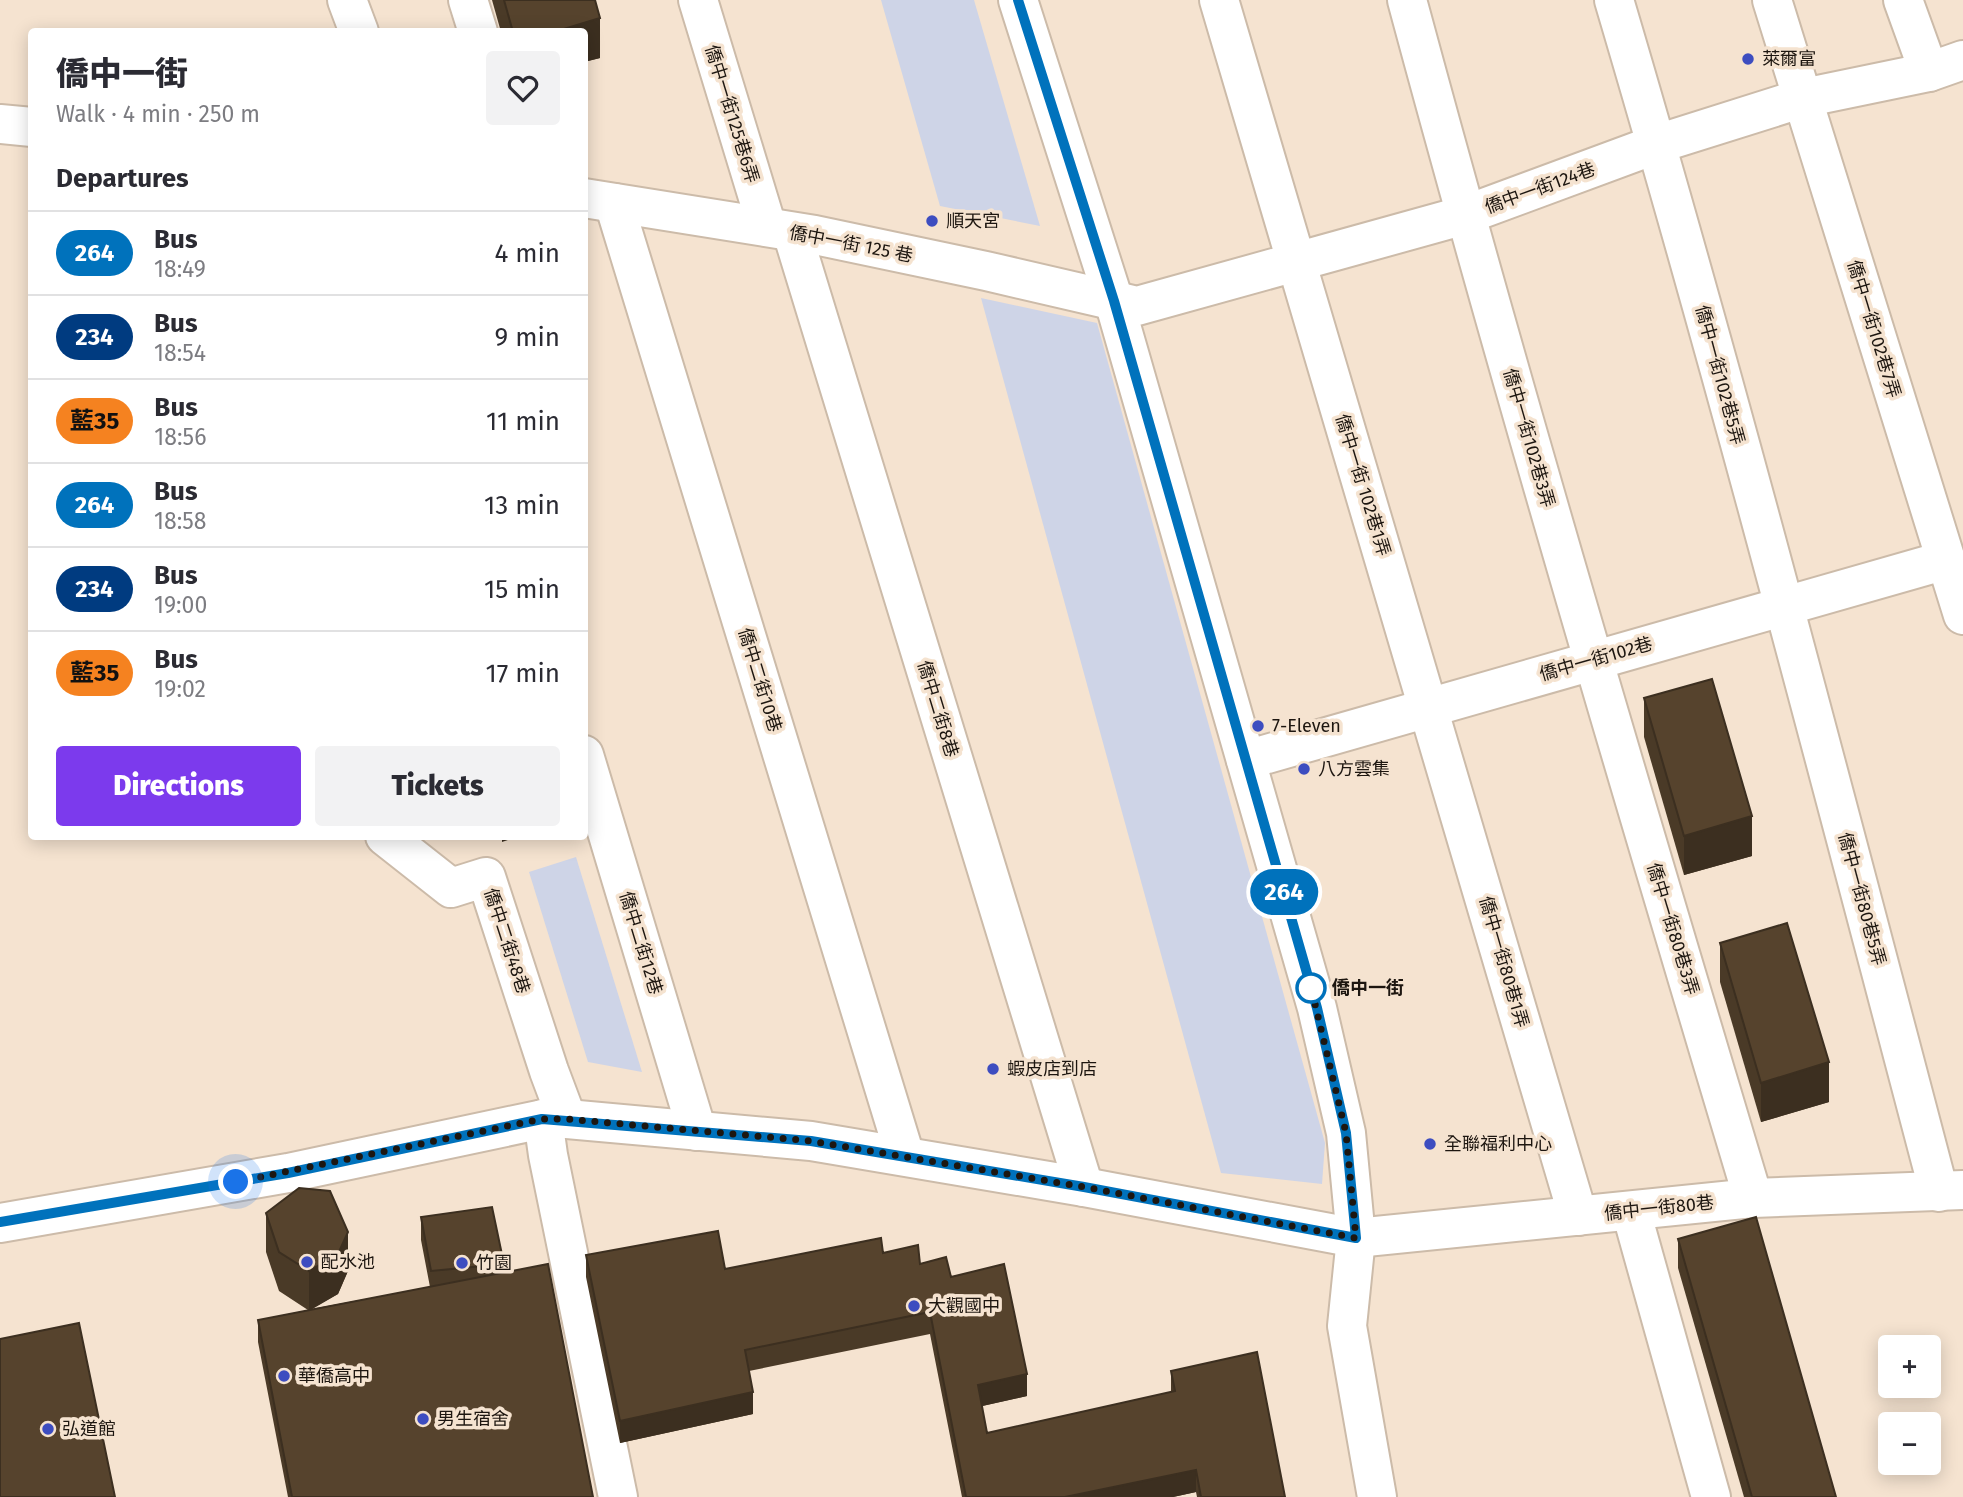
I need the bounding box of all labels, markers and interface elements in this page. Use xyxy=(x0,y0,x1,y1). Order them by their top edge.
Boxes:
street label: 僑中一街125巷6弄 xyxy=(701,42,763,186)
place label: 萊爾富 xyxy=(1762,48,1816,70)
button: heart xyxy=(486,51,560,125)
marker: 萊爾富 xyxy=(1740,51,1756,67)
text: 僑中一街 xyxy=(56,54,188,94)
text: Walk · 4 min · 250 m xyxy=(56,100,260,128)
street label: 僑中一街124巷 xyxy=(1482,158,1598,218)
text: Departures xyxy=(56,163,189,194)
place label: 順天宮 xyxy=(946,210,1000,232)
marker: 順天宮 xyxy=(924,213,940,229)
street label: 僑中一街 125 巷 xyxy=(787,221,915,267)
text: Bus xyxy=(154,224,197,255)
text: 4 min xyxy=(494,238,560,269)
text: 264 xyxy=(75,239,114,267)
text: 18:49 xyxy=(154,255,206,283)
street label: 僑中一街102巷7弄 xyxy=(1843,258,1905,400)
street label: 僑中一街102巷5弄 xyxy=(1691,303,1749,447)
text: Bus xyxy=(154,308,197,339)
text: 9 min xyxy=(495,322,560,353)
text: 234 xyxy=(75,323,114,351)
text: 18:54 xyxy=(154,339,206,367)
street label: 僑中一街102巷3弄 xyxy=(1499,366,1559,510)
text: Bus xyxy=(154,392,198,423)
text: 11 min xyxy=(486,406,560,437)
text: 藍35 xyxy=(70,407,119,435)
street label: 僑中一街 102巷1弄 xyxy=(1331,411,1395,559)
text: 18:56 xyxy=(154,423,206,451)
text: Bus xyxy=(154,476,197,507)
text: 13 min xyxy=(484,490,560,521)
text: 264 xyxy=(75,491,114,519)
text: 18:58 xyxy=(154,507,206,535)
text: Bus xyxy=(154,560,197,591)
text: 15 min xyxy=(484,574,560,605)
text: 234 xyxy=(75,575,114,603)
text: 19:00 xyxy=(154,591,207,619)
street label: 僑中二街10巷 xyxy=(734,625,786,735)
street label: 僑中一街102巷 xyxy=(1537,632,1655,686)
text: Bus xyxy=(154,644,198,675)
text: 17 min xyxy=(485,658,560,689)
street label: 僑中二街8巷 xyxy=(913,658,963,760)
text: 藍35 xyxy=(70,659,119,687)
text: 19:02 xyxy=(154,675,206,703)
place label: 7-Eleven xyxy=(1272,715,1341,737)
marker: 7-Eleven xyxy=(1250,718,1266,734)
button: Directions xyxy=(56,746,301,826)
button: Tickets xyxy=(315,746,560,826)
place label: 八方雲集 xyxy=(1318,758,1390,780)
marker: 八方雲集 xyxy=(1296,761,1312,777)
street label: 僑中一街80巷5弄 xyxy=(1834,830,1890,968)
street label: 僑中一街80巷3弄 xyxy=(1642,860,1704,998)
line badge: 264 xyxy=(1244,869,1324,915)
text: 264 xyxy=(1264,878,1304,906)
street label: 僑中二街48巷 xyxy=(480,886,534,996)
street label: 僑中二街12巷 xyxy=(615,889,667,997)
street label: 僑中一街80巷1弄 xyxy=(1475,894,1533,1030)
marker: 僑中一街 xyxy=(1296,973,1326,1003)
place label: 僑中一街 xyxy=(1331,977,1404,999)
place label: 蝦皮店到店 xyxy=(1007,1058,1097,1080)
marker: 蝦皮店到店 xyxy=(985,1061,1001,1077)
place label: 全聯福利中心 xyxy=(1444,1133,1552,1155)
marker: 全聯福利中心 xyxy=(1422,1136,1438,1152)
your location xyxy=(218,1164,253,1199)
street label: 僑中一街80巷 xyxy=(1603,1191,1715,1225)
place label: 配水池 xyxy=(321,1251,375,1273)
place label: 竹園 xyxy=(476,1252,512,1274)
marker: 配水池 xyxy=(299,1254,315,1270)
marker: 竹園 xyxy=(454,1255,470,1271)
place label: 大觀國中 xyxy=(928,1295,1000,1317)
marker: 大觀國中 xyxy=(906,1298,922,1314)
map controls xyxy=(1878,1335,1941,1475)
button: + xyxy=(1878,1335,1941,1398)
place label: 華僑高中 xyxy=(298,1365,370,1387)
marker: 華僑高中 xyxy=(276,1368,292,1384)
place label: 男生宿舍 xyxy=(437,1408,509,1430)
marker: 男生宿舍 xyxy=(415,1411,431,1427)
button: − xyxy=(1878,1412,1941,1475)
place label: 弘道館 xyxy=(62,1418,116,1440)
marker: 弘道館 xyxy=(40,1421,56,1437)

